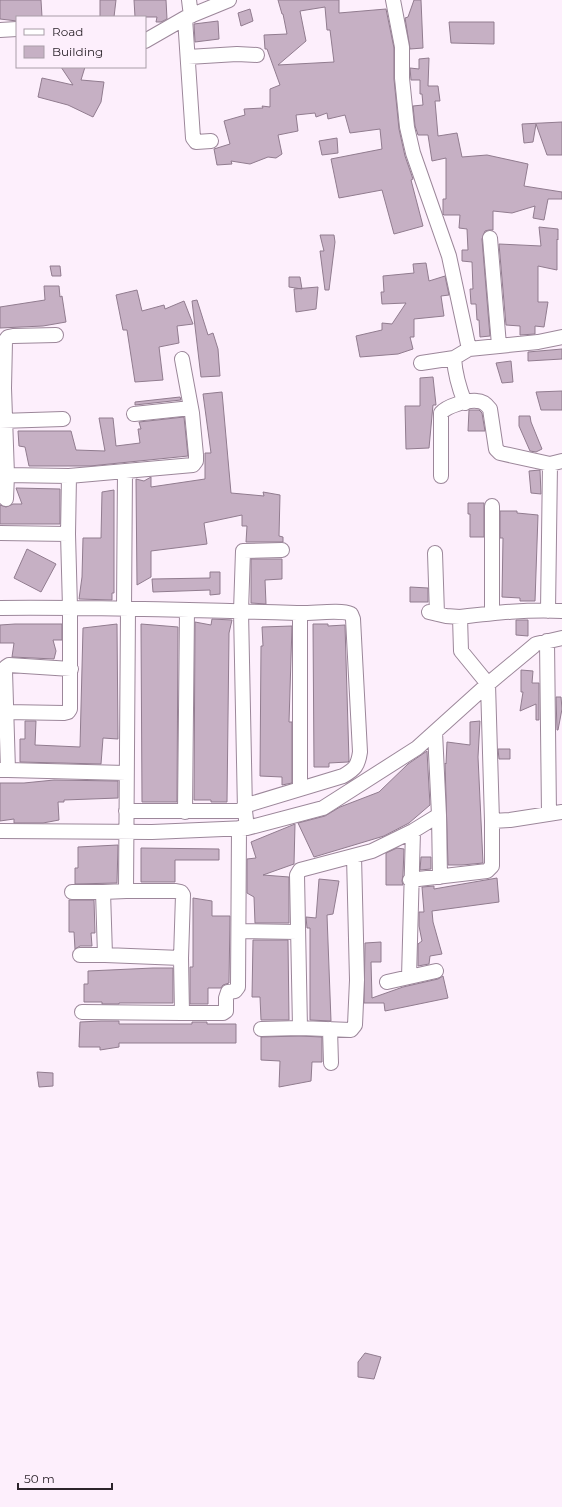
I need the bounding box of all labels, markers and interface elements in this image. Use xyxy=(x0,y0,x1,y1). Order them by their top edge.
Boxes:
legend xyxy=(16,16,146,68)
text: Road xyxy=(52,24,83,39)
text: Building xyxy=(52,44,103,59)
scale bar xyxy=(18,1465,112,1491)
text: 50 m xyxy=(24,1471,55,1486)

